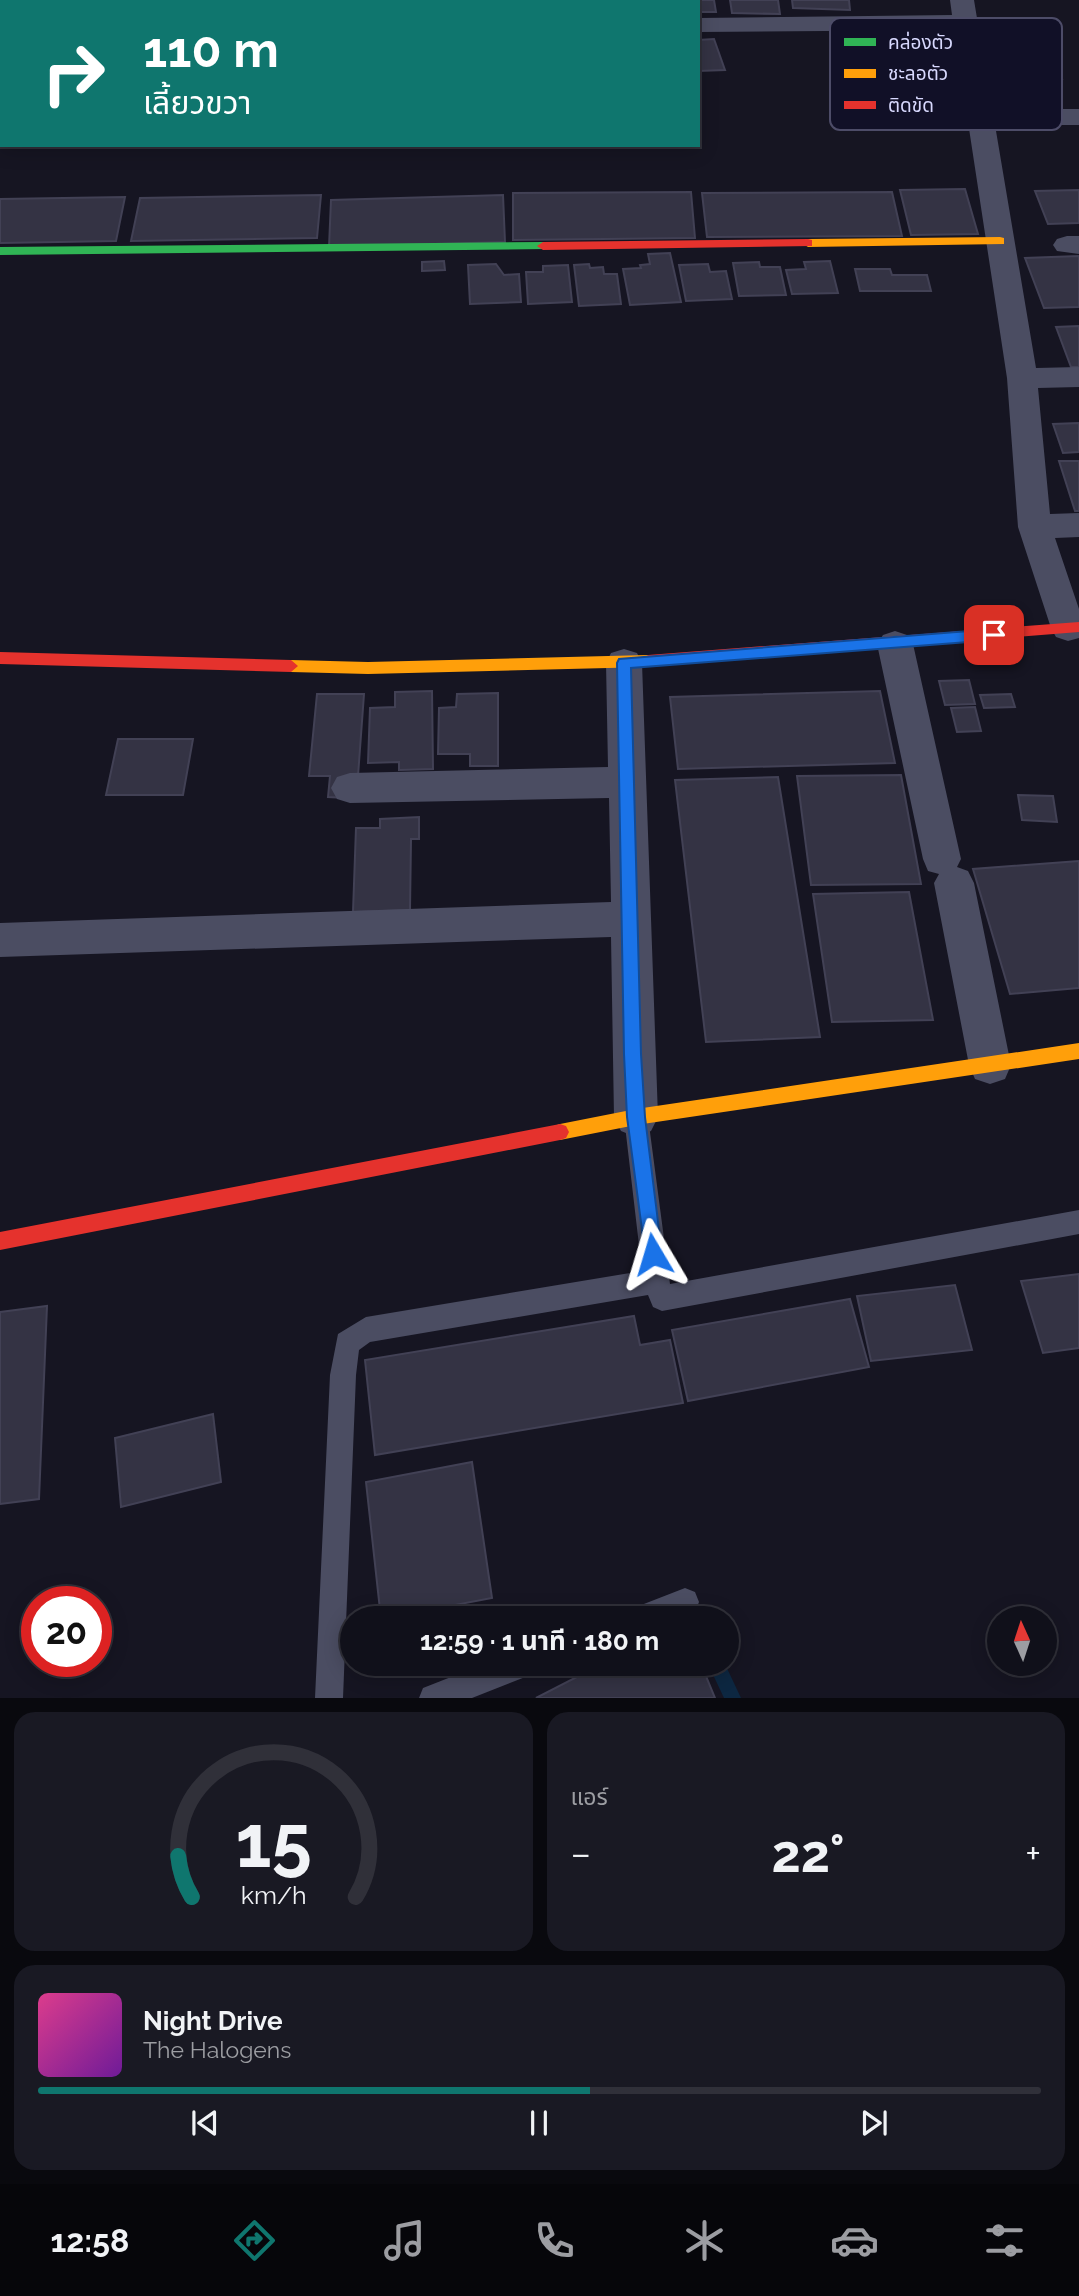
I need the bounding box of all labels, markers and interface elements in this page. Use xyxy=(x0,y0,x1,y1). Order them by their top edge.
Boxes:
legend xyxy=(830,18,1062,130)
text: 110 m xyxy=(143,21,279,78)
icon: right xyxy=(28,28,119,119)
text: คล่องตัว xyxy=(888,31,953,53)
text: ชะลอตัว xyxy=(888,62,948,84)
text: เลี้ยวขวา xyxy=(143,84,251,121)
text: ติดขัด xyxy=(888,94,934,116)
pin xyxy=(964,605,1024,665)
icon: arrive xyxy=(975,616,1013,654)
position arrow xyxy=(616,1217,690,1291)
speed limit sign: 20 xyxy=(21,1586,112,1677)
north arrow xyxy=(987,1606,1057,1676)
map controls xyxy=(987,1606,1057,1676)
text: 12:59 · 1 นาที · 180 m xyxy=(420,1626,659,1656)
text: แอร์ xyxy=(571,1783,608,1810)
text: 15 xyxy=(235,1800,311,1885)
text: 22° xyxy=(772,1823,845,1884)
text: − xyxy=(571,1831,591,1876)
text: + xyxy=(1025,1831,1041,1876)
text: km/h xyxy=(240,1880,306,1910)
text: Night Drive xyxy=(143,2006,282,2036)
text: The Halogens xyxy=(143,2036,291,2063)
icon: previous xyxy=(186,2104,224,2142)
icon: pause xyxy=(520,2104,558,2142)
icon: next xyxy=(855,2104,893,2142)
icon: directions xyxy=(230,2216,279,2265)
icon: music xyxy=(380,2216,429,2265)
icon: phone xyxy=(530,2216,579,2265)
icon: climate xyxy=(680,2216,729,2265)
icon: car xyxy=(830,2216,879,2265)
icon: filters xyxy=(980,2216,1029,2265)
text: 12:58 xyxy=(50,2222,129,2259)

